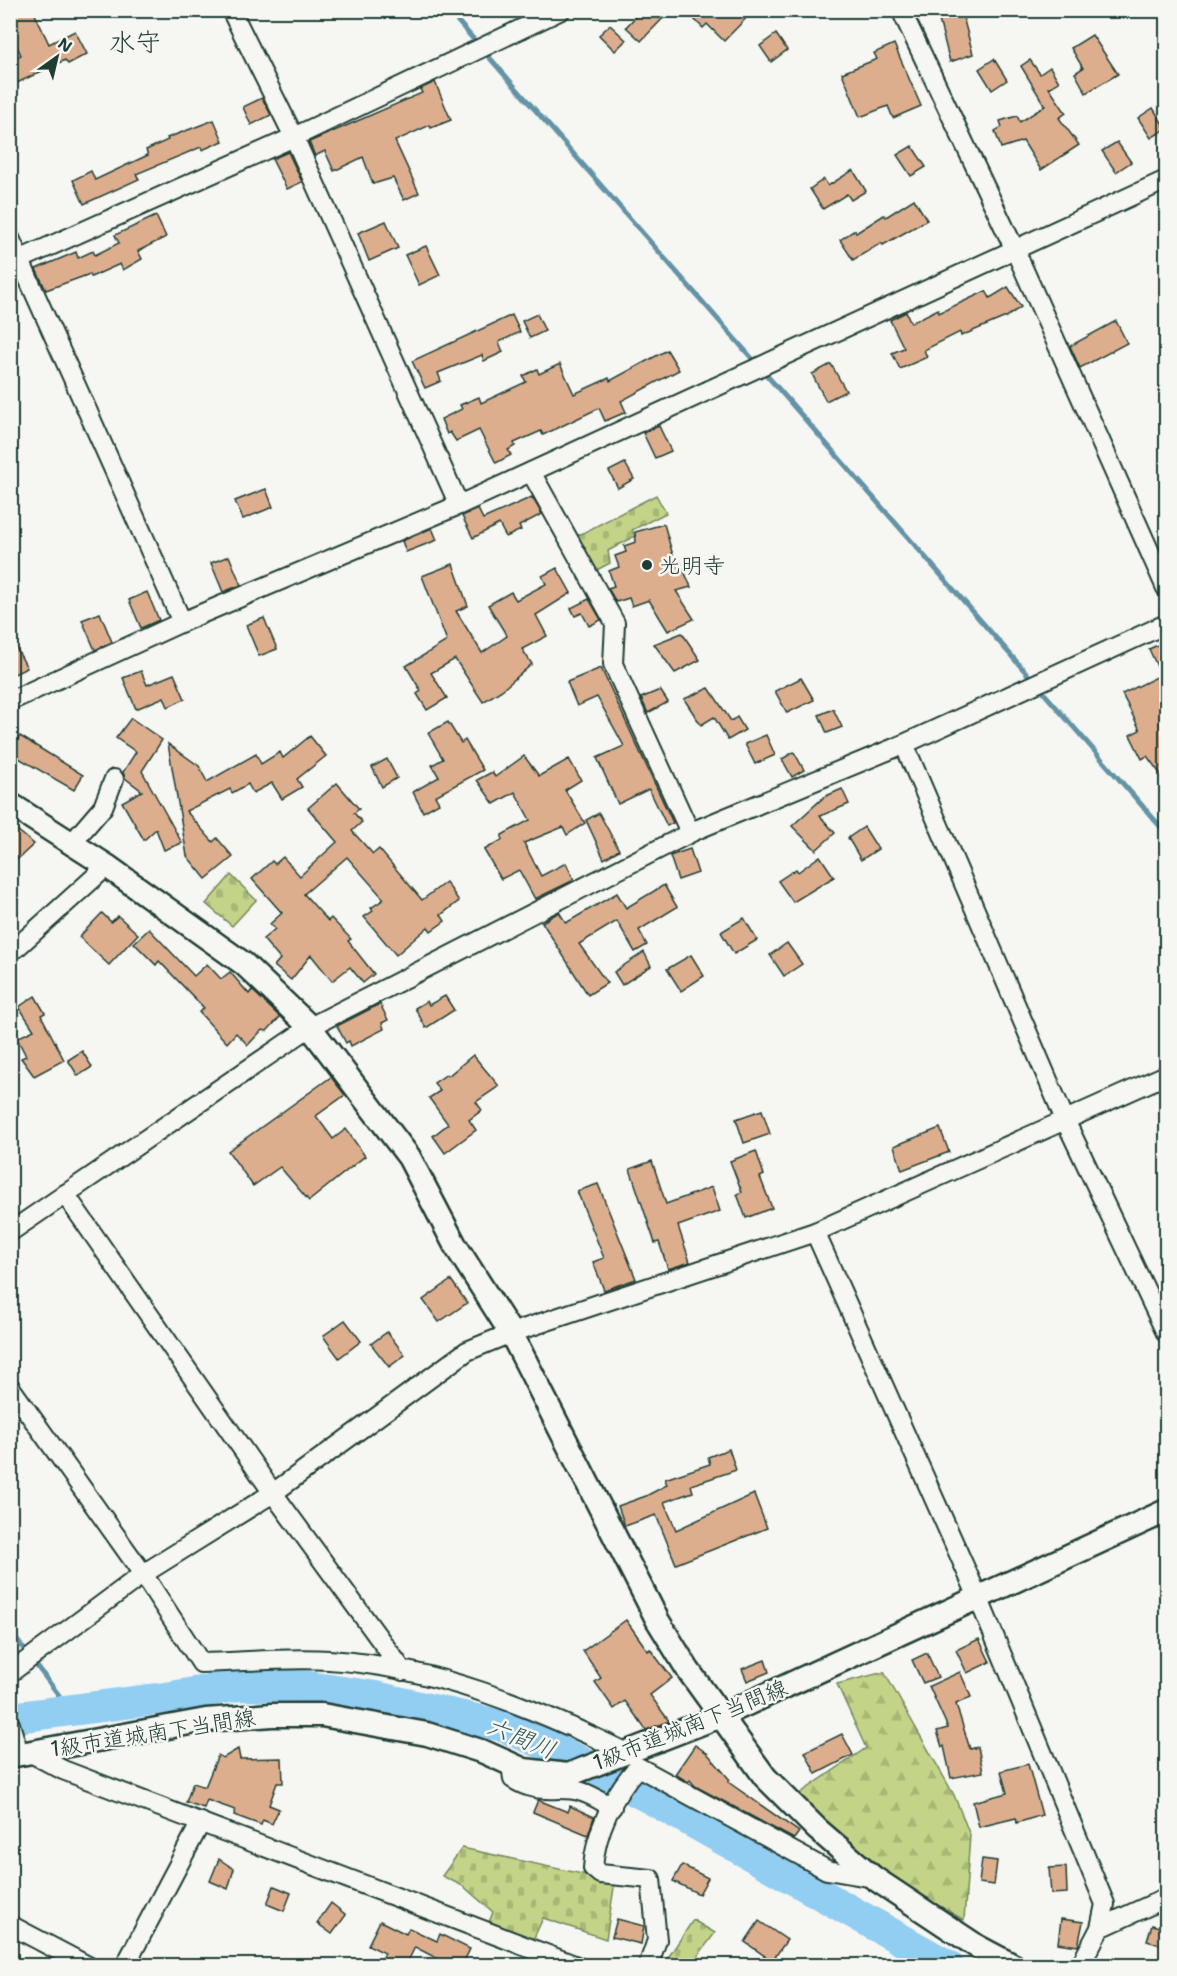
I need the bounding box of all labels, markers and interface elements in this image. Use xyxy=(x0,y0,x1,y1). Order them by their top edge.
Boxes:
district label: 水守 xyxy=(109,24,161,59)
north arrow xyxy=(27,27,87,87)
text: N xyxy=(54,33,76,57)
place label: 光明寺 xyxy=(659,551,725,580)
marker: 光明寺 xyxy=(640,558,654,572)
street label: 1級市道城南下当間線 xyxy=(589,1673,791,1777)
street label: 1級市道城南下当間線 xyxy=(48,1702,258,1764)
water label: 六間川 xyxy=(482,1710,560,1766)

